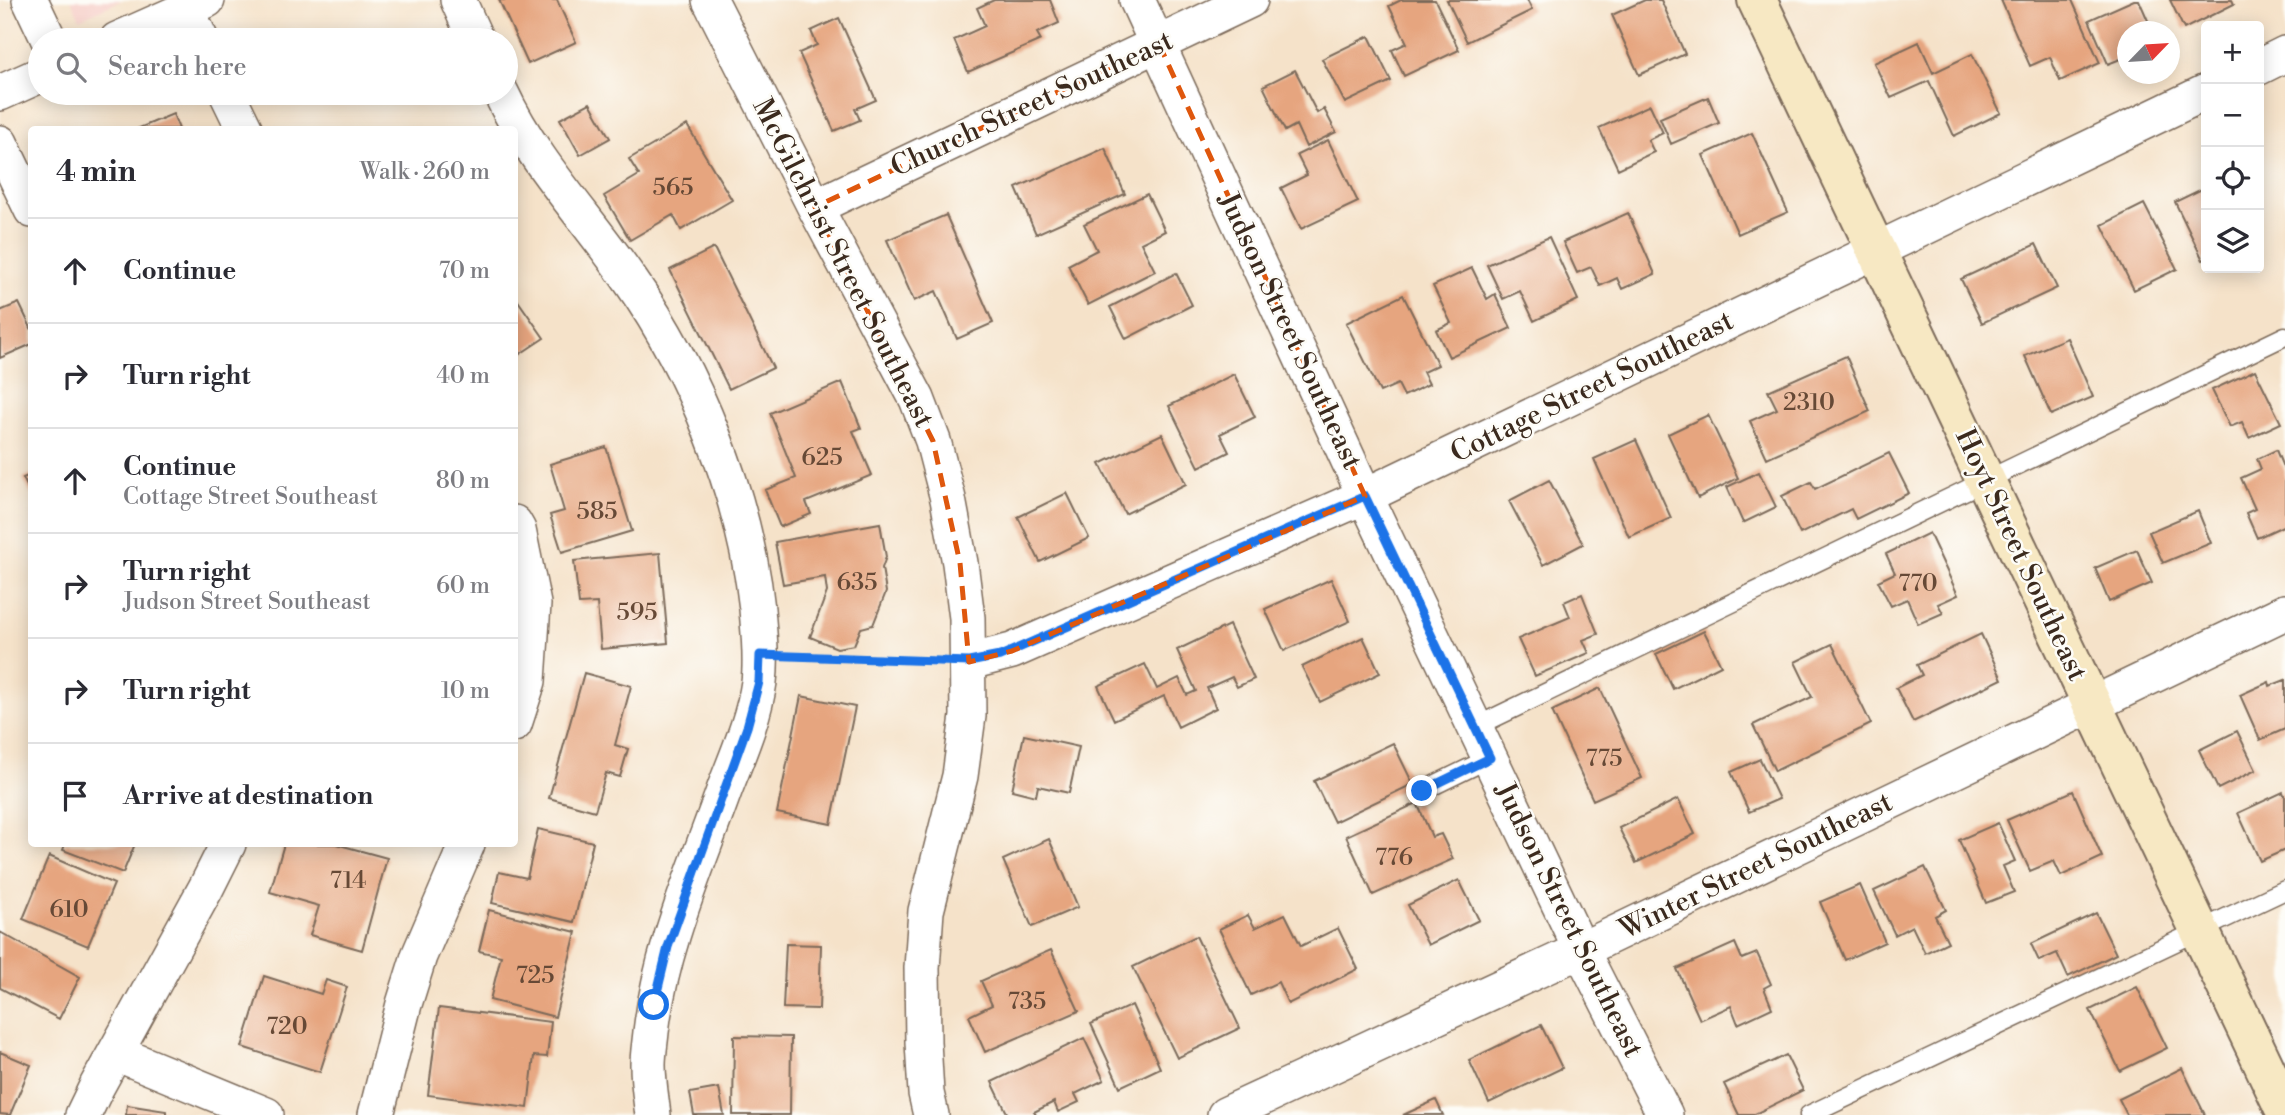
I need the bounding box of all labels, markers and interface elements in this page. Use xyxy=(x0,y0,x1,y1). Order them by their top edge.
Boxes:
north arrow xyxy=(2117,21,2180,84)
map controls xyxy=(2201,21,2264,273)
button: + xyxy=(2201,21,2264,84)
street label: Church Street Southeast xyxy=(885,23,1179,185)
search box xyxy=(28,28,518,105)
icon: search xyxy=(52,48,90,86)
text: Search here xyxy=(108,51,247,83)
button: − xyxy=(2201,84,2264,147)
street label: McGilchrist Street Southeast xyxy=(745,92,941,434)
button: locate xyxy=(2201,147,2264,210)
text: 4 min xyxy=(56,153,136,191)
text: Walk · 260 m xyxy=(360,158,490,186)
house number: 565 xyxy=(653,173,694,203)
street label: Judson Street Southeast xyxy=(1210,186,1370,475)
button: layers xyxy=(2201,210,2264,273)
icon: ahead xyxy=(56,252,94,290)
text: Continue xyxy=(123,255,236,287)
text: 70 m xyxy=(439,257,490,285)
street label: Cottage Street Southeast xyxy=(1445,303,1739,471)
icon: right xyxy=(56,357,94,395)
text: Turn right xyxy=(123,360,251,392)
text: 40 m xyxy=(436,362,490,390)
house number: 2310 xyxy=(1783,388,1835,418)
street label: Hoyt Street Southeast xyxy=(1947,423,2095,687)
house number: 625 xyxy=(801,443,843,473)
text: Continue xyxy=(123,451,236,483)
icon: ahead xyxy=(56,462,94,500)
text: 80 m xyxy=(436,467,490,495)
text: Cottage Street Southeast xyxy=(123,483,378,511)
house number: 585 xyxy=(576,497,618,527)
text: Turn right xyxy=(123,556,251,588)
icon: right xyxy=(56,567,94,605)
house number: 635 xyxy=(836,568,878,598)
house number: 770 xyxy=(1898,569,1938,599)
text: 60 m xyxy=(436,572,490,600)
text: Judson Street Southeast xyxy=(123,588,371,616)
house number: 595 xyxy=(617,598,658,628)
icon: right xyxy=(56,672,94,710)
text: Turn right xyxy=(123,675,251,707)
text: 10 m xyxy=(441,677,490,705)
house number: 775 xyxy=(1586,744,1622,774)
route end xyxy=(1406,775,1437,806)
street label: Judson Street Southeast xyxy=(1487,776,1651,1063)
icon: arrive xyxy=(56,777,94,815)
text: Arrive at destination xyxy=(123,780,373,812)
street label: Winter Street Southeast xyxy=(1613,785,1898,948)
house number: 776 xyxy=(1375,843,1413,873)
house number: 714 xyxy=(330,866,366,896)
house number: 610 xyxy=(49,895,89,925)
house number: 725 xyxy=(516,961,554,991)
house number: 735 xyxy=(1008,987,1046,1017)
route start xyxy=(638,989,669,1020)
house number: 720 xyxy=(266,1012,308,1042)

